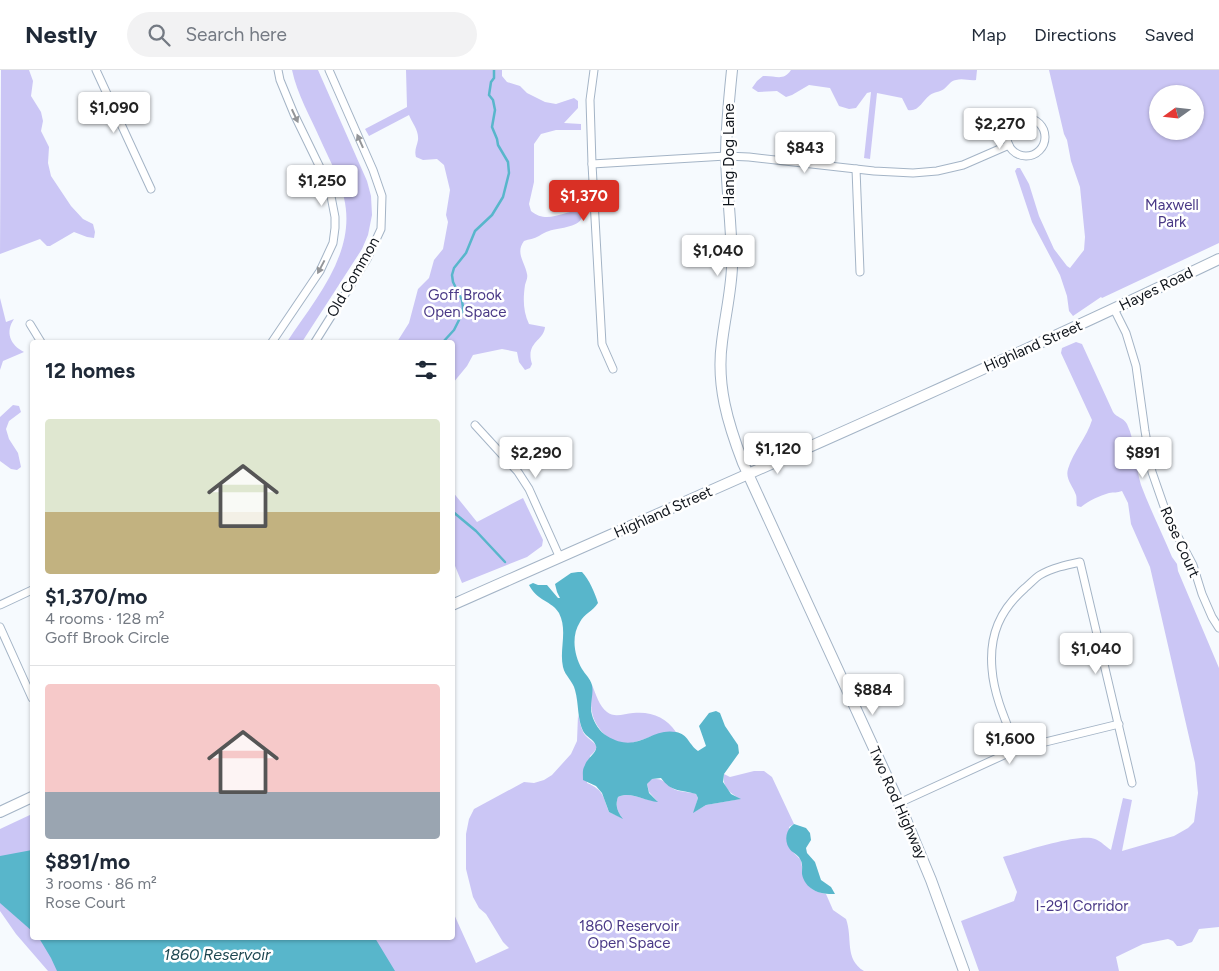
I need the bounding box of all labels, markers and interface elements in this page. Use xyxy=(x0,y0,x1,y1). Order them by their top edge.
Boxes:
search box xyxy=(127,12,477,57)
text: Nestly xyxy=(25,20,97,49)
icon: search xyxy=(145,21,173,49)
text: Search here xyxy=(185,23,287,46)
text: Map xyxy=(971,24,1006,46)
text: Directions xyxy=(1034,24,1116,46)
text: Saved xyxy=(1144,24,1194,46)
north arrow xyxy=(1149,85,1204,140)
map controls xyxy=(1149,85,1204,140)
pin: $1,090 xyxy=(73,92,155,134)
text: $1,090 xyxy=(89,98,139,117)
street label: Hang Dog Lane xyxy=(720,103,738,207)
pin: $2,270 xyxy=(959,108,1041,150)
one-way arrow xyxy=(291,109,299,123)
text: $2,270 xyxy=(975,114,1025,133)
pin: $843 xyxy=(775,132,835,174)
one-way arrow xyxy=(356,134,364,148)
text: $843 xyxy=(786,138,824,157)
pin: $1,250 xyxy=(281,164,363,207)
text: $1,250 xyxy=(298,171,346,190)
pin: $1,370 xyxy=(543,180,625,222)
text: $1,370 xyxy=(560,186,608,205)
park label: Maxwell Park xyxy=(1145,196,1199,231)
street label: Old Common xyxy=(323,234,383,320)
pin: $1,040 xyxy=(677,234,759,277)
text: $1,040 xyxy=(693,241,743,260)
one-way arrow xyxy=(317,259,325,274)
street label: Hayes Road xyxy=(1116,263,1196,315)
park label: Goff Brook Open Space xyxy=(424,286,506,321)
street label: Highland Street xyxy=(981,316,1085,376)
icon: filters xyxy=(412,356,440,384)
text: 12 homes xyxy=(45,358,135,383)
pin: $1,120 xyxy=(737,432,819,475)
pin: $2,290 xyxy=(495,436,577,479)
pin: $891 xyxy=(1113,436,1173,479)
text: $1,120 xyxy=(755,439,801,458)
text: $2,290 xyxy=(510,443,562,462)
text: $891 xyxy=(1126,443,1160,462)
icon: home xyxy=(198,451,288,541)
street label: Highland Street xyxy=(611,482,715,542)
street label: Rose Court xyxy=(1156,504,1204,580)
text: $1,370/mo xyxy=(45,584,147,609)
text: 4 rooms · 128 m² xyxy=(45,609,165,628)
text: Goff Brook Circle xyxy=(45,628,169,647)
pin: $1,040 xyxy=(1055,632,1137,675)
text: $1,040 xyxy=(1071,639,1121,658)
pin: $884 xyxy=(843,674,903,716)
text: $884 xyxy=(854,680,892,699)
icon: home xyxy=(198,717,288,807)
pin: $1,600 xyxy=(969,722,1051,765)
text: $1,600 xyxy=(985,729,1035,748)
street label: Two Rod Highway xyxy=(865,744,931,862)
text: $891/mo xyxy=(45,849,130,874)
text: 3 rooms · 86 m² xyxy=(45,874,157,893)
text: Rose Court xyxy=(45,893,126,912)
park label: I-291 Corridor xyxy=(1036,897,1128,915)
park label: 1860 Reservoir Open Space xyxy=(579,917,679,952)
water label: 1860 Reservoir xyxy=(164,945,271,964)

